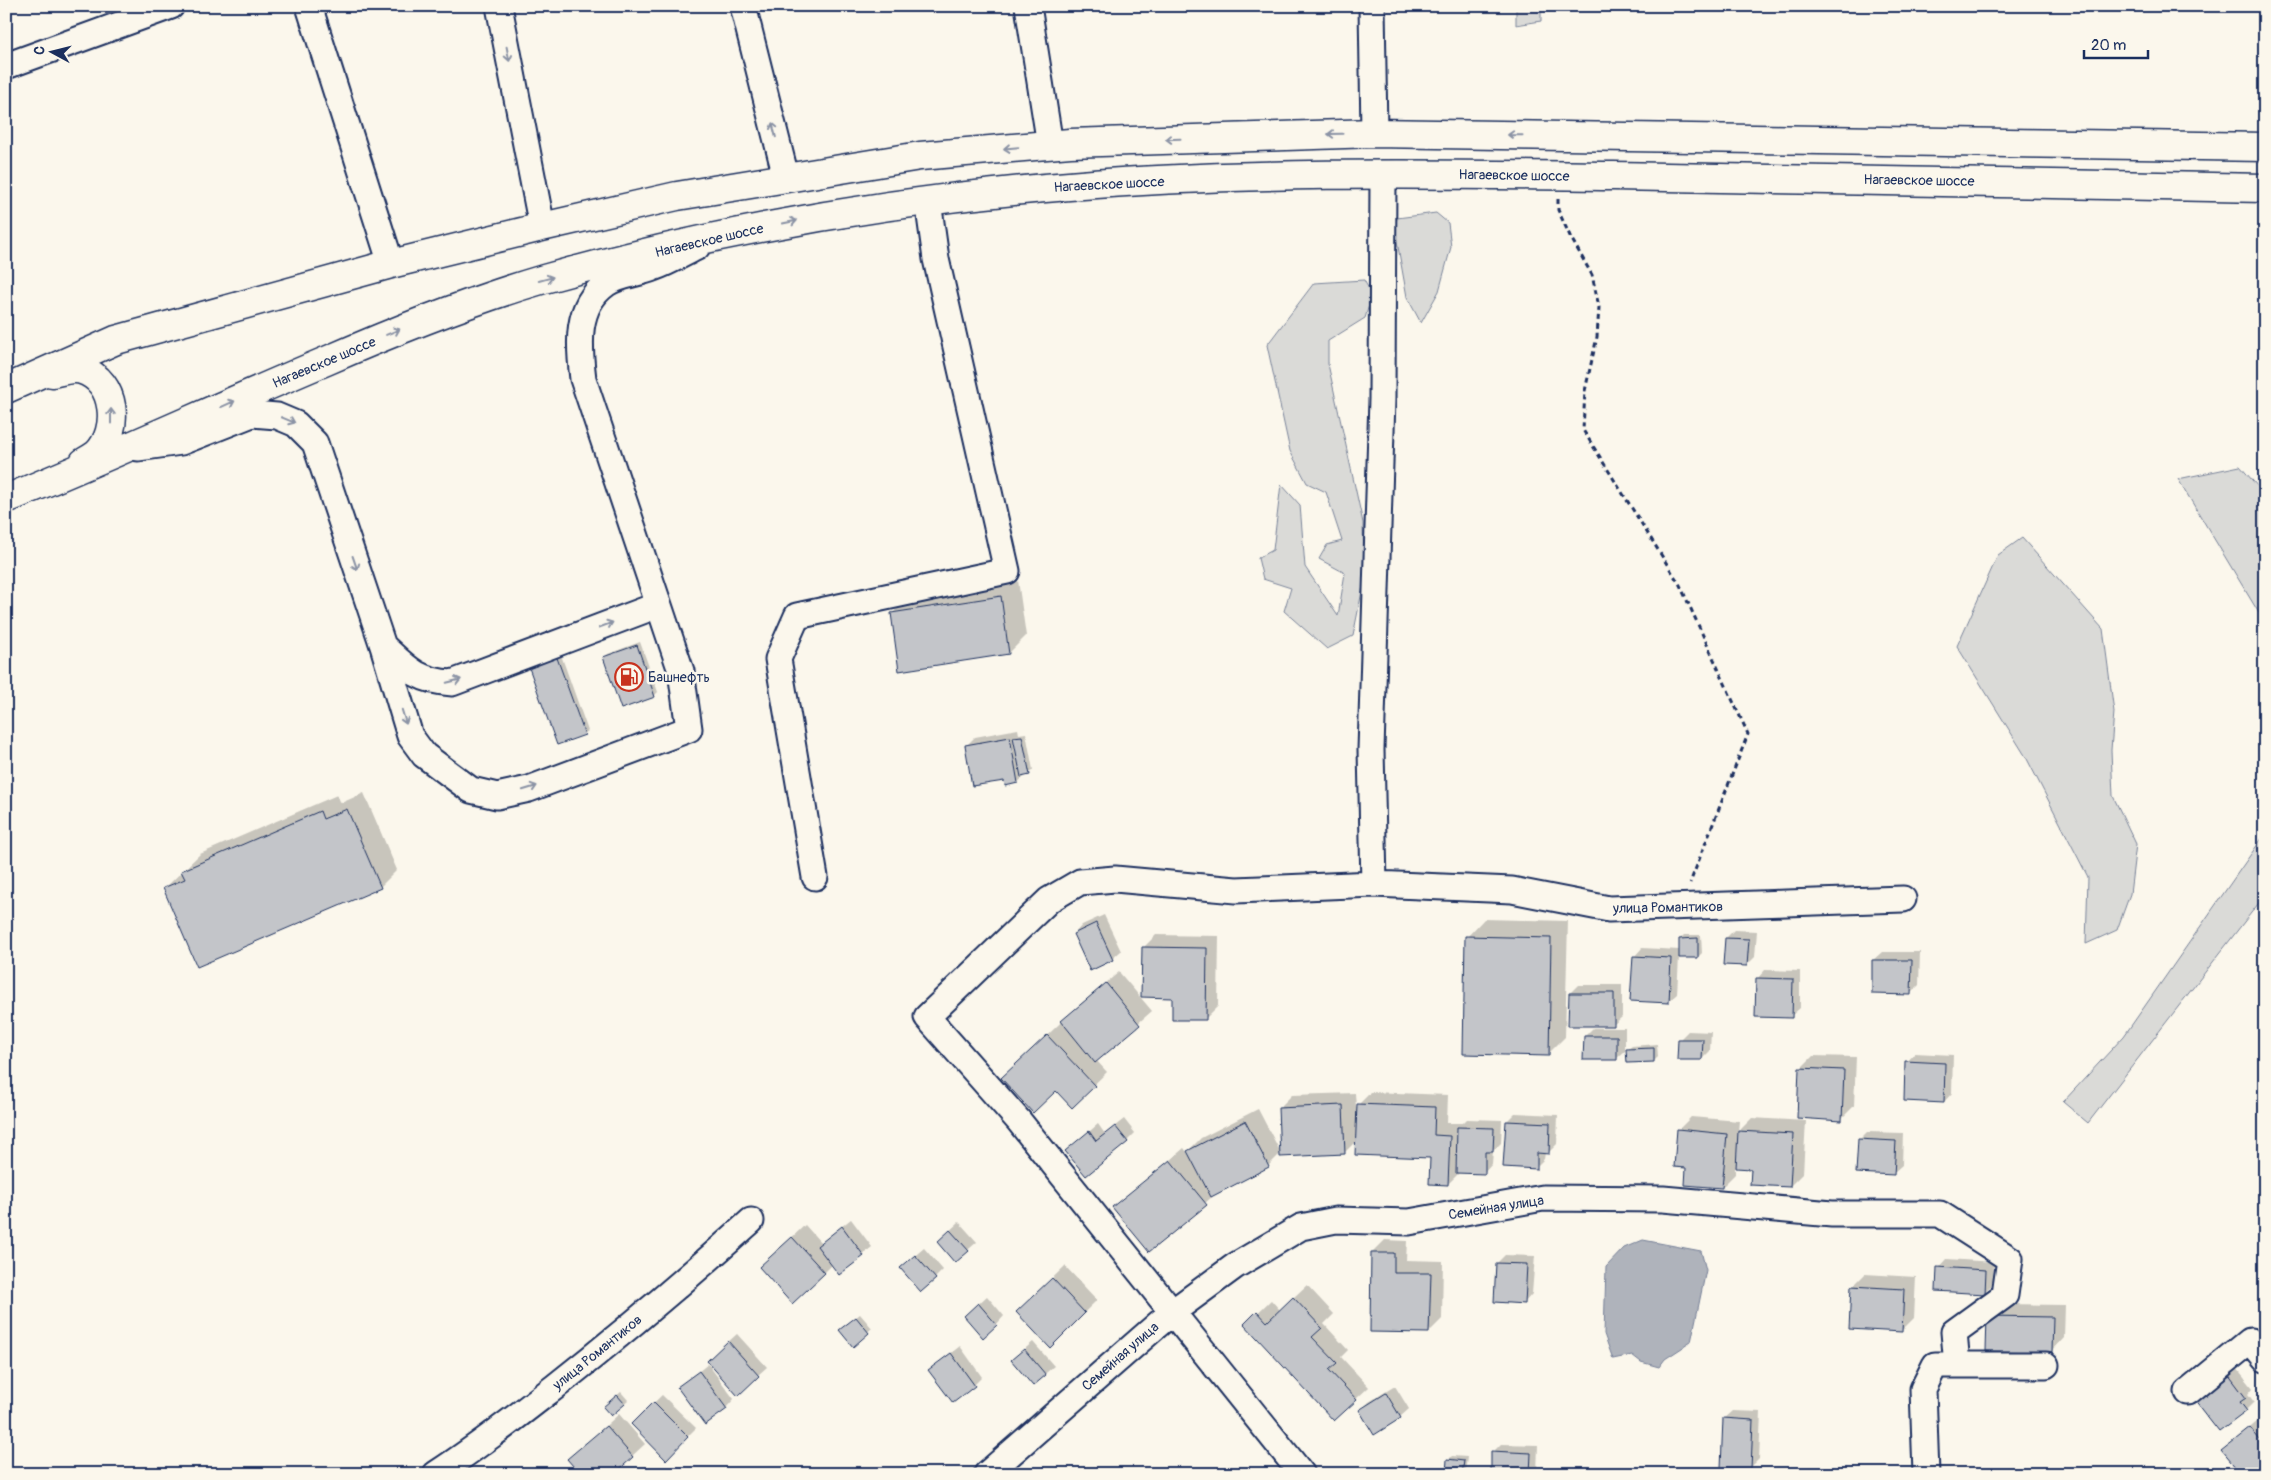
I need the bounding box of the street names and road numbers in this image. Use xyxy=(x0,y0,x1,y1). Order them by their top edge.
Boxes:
street label: Нагаевское шоссе xyxy=(1458,166,1570,185)
street label: Нагаевское шоссе xyxy=(1863,171,1975,190)
street label: Нагаевское шоссе xyxy=(1053,173,1165,196)
street label: Нагаевское шоссе xyxy=(653,220,765,261)
street label: Нагаевское шоссе xyxy=(270,333,379,392)
street label: улица Романтиков xyxy=(1612,898,1723,917)
street label: Семейная улица xyxy=(1447,1192,1545,1223)
street label: улица Романтиков xyxy=(548,1311,645,1394)
street label: Семейная улица xyxy=(1078,1318,1162,1394)

